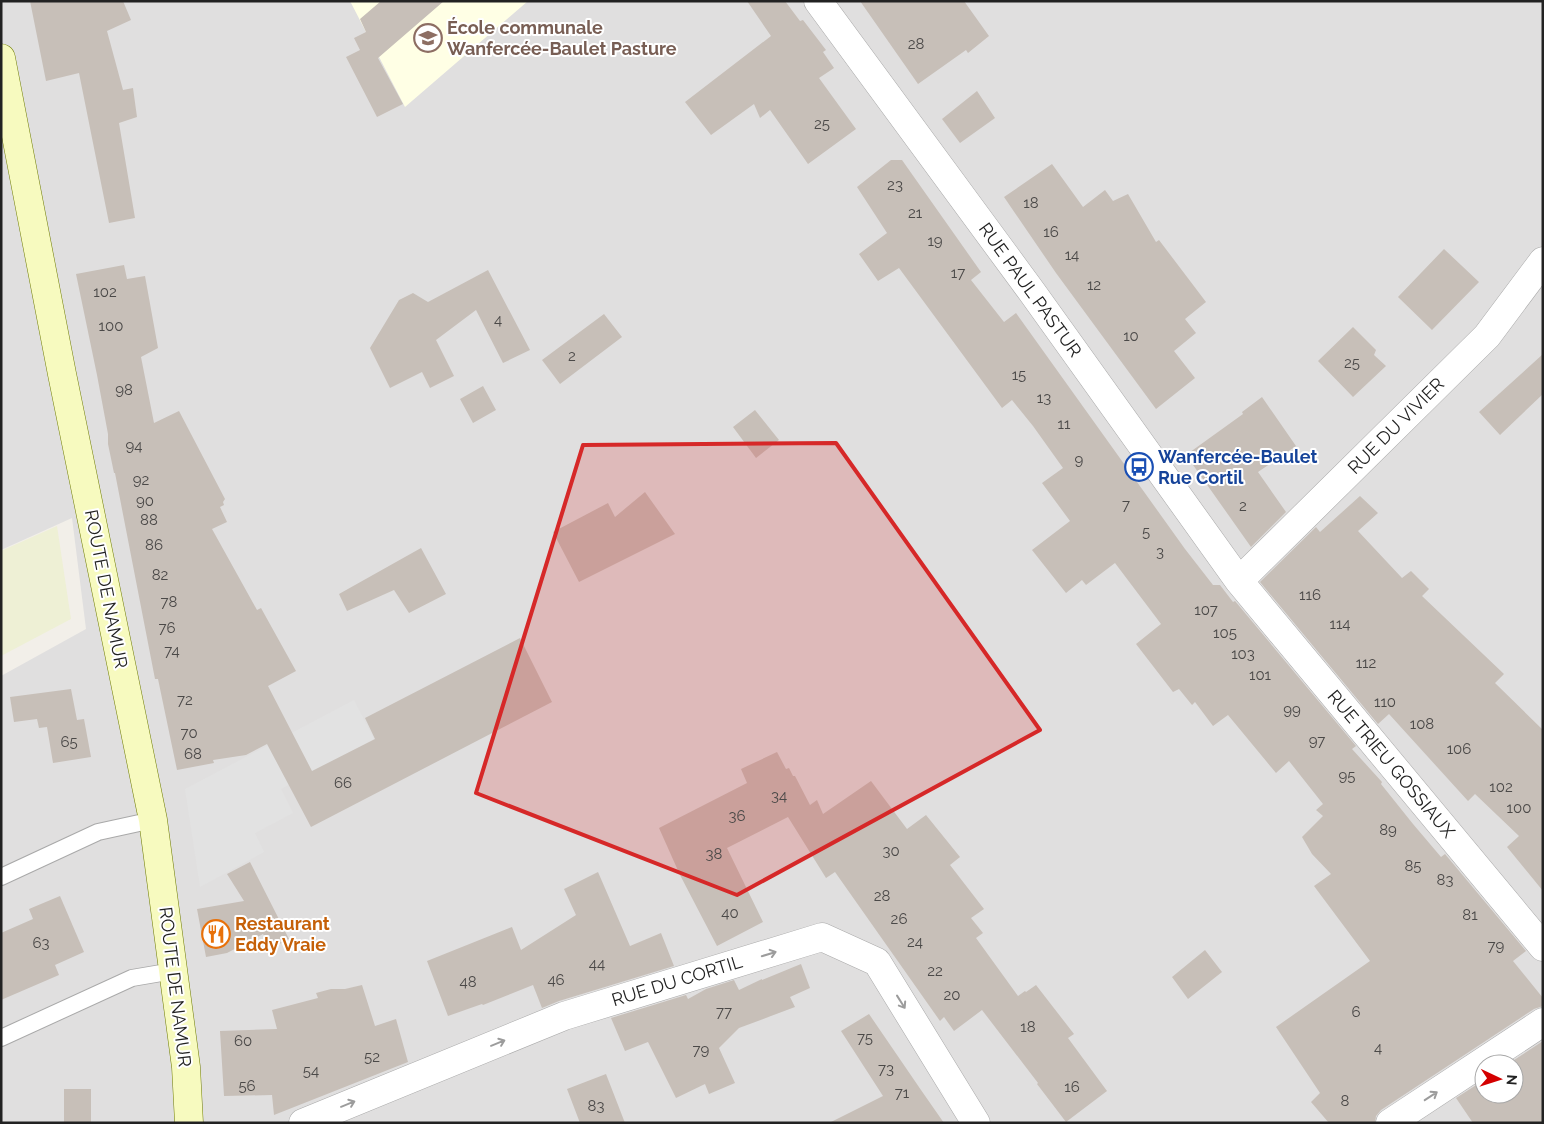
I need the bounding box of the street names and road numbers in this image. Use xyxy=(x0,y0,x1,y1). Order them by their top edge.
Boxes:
street label: RUE PAUL PASTUR xyxy=(975,219,1086,361)
street label: RUE DU VIVIER xyxy=(1343,373,1448,478)
street label: ROUTE DE NAMUR xyxy=(81,508,132,670)
street label: RUE TRIEU GOSSIAUX xyxy=(1324,686,1460,842)
street label: ROUTE DE NAMUR xyxy=(155,906,196,1068)
street label: RUE DU CORTIL xyxy=(609,951,745,1010)

